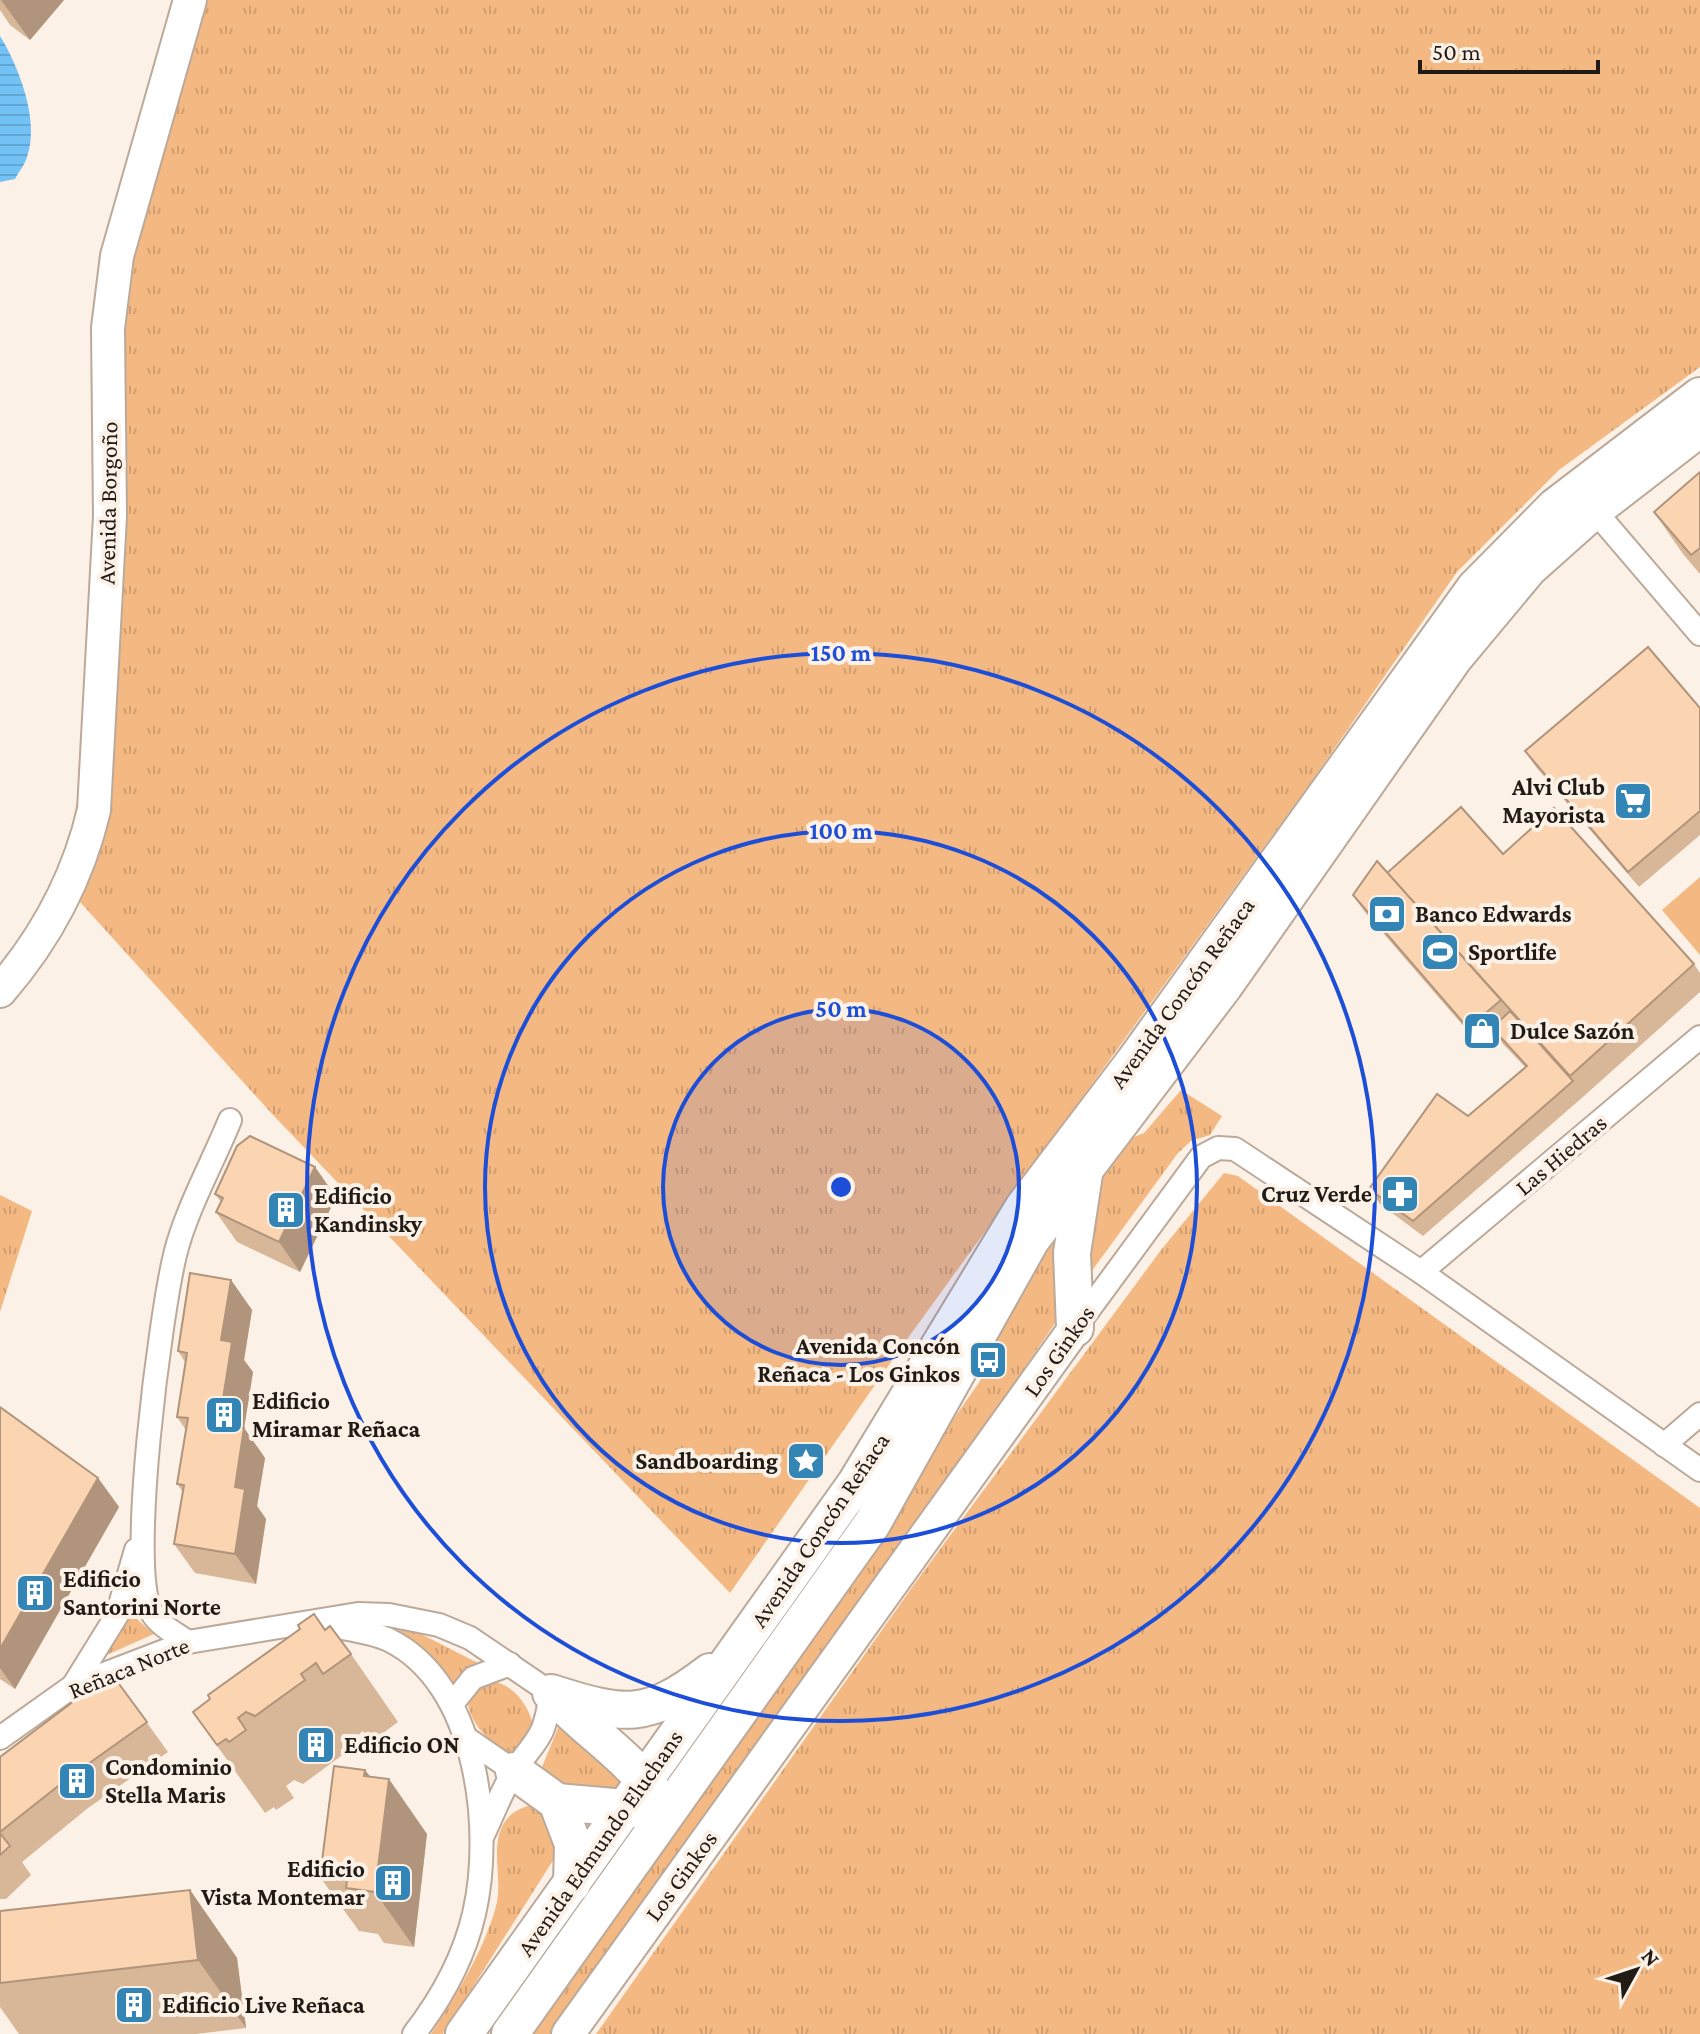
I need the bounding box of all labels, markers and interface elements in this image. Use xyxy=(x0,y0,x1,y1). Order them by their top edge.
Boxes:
scale bar xyxy=(1420,24,1598,74)
text: 50 m xyxy=(1432,38,1481,65)
street label: Avenida Borgoño xyxy=(93,421,122,585)
text: 150 m xyxy=(811,639,872,666)
place label: Alvi Club Mayorista xyxy=(1502,773,1605,828)
supermarket icon: Alvi Club Mayorista xyxy=(1612,780,1654,822)
text: 100 m xyxy=(809,817,873,844)
street label: Avenida Concón Reñaca xyxy=(1104,892,1260,1093)
bank icon: Banco Edwards xyxy=(1366,893,1408,935)
place label: Banco Edwards xyxy=(1415,900,1572,927)
sports icon: Sportlife xyxy=(1419,931,1461,973)
place label: Sportlife xyxy=(1468,938,1557,965)
text: 50 m xyxy=(815,995,867,1022)
shop icon: Dulce Sazón xyxy=(1461,1010,1503,1052)
place label: Dulce Sazón xyxy=(1510,1017,1635,1044)
street label: Las Hiedras xyxy=(1510,1109,1612,1201)
centre of rings xyxy=(827,1173,855,1201)
pharmacy icon: Cruz Verde xyxy=(1379,1173,1421,1215)
place label: Cruz Verde xyxy=(1261,1180,1372,1207)
place label: Edificio Kandinsky xyxy=(314,1182,423,1237)
building icon: Edificio Kandinsky xyxy=(265,1189,307,1231)
street label: Los Ginkos xyxy=(1017,1300,1100,1401)
place label: Avenida Concón Reñaca - Los Ginkos xyxy=(757,1332,960,1387)
bus stop icon: Avenida Concón Reñaca - Los Ginkos xyxy=(967,1339,1009,1381)
place label: Edificio Miramar Reñaca xyxy=(252,1387,421,1442)
building icon: Edificio Miramar Reñaca xyxy=(203,1394,245,1436)
street label: Avenida Concón Reñaca xyxy=(744,1427,895,1632)
place icon: Sandboarding xyxy=(785,1440,827,1482)
place label: Sandboarding xyxy=(635,1447,778,1474)
place label: Edificio Santorini Norte xyxy=(63,1565,221,1620)
building icon: Edificio Santorini Norte xyxy=(14,1572,56,1614)
street label: Reñaca Norte xyxy=(65,1631,193,1704)
building icon: Edificio ON xyxy=(295,1724,337,1766)
street label: Avenida Edmundo Eluchans xyxy=(511,1724,688,1961)
place label: Edificio ON xyxy=(344,1731,460,1758)
place label: Condominio Stella Maris xyxy=(105,1753,232,1808)
building icon: Condominio Stella Maris xyxy=(56,1760,98,1802)
street label: Los Ginkos xyxy=(639,1825,722,1926)
place label: Edificio Vista Montemar xyxy=(200,1855,365,1910)
building icon: Edificio Vista Montemar xyxy=(372,1862,414,1904)
north arrow xyxy=(1596,1930,1676,2010)
text: N xyxy=(1637,1944,1665,1971)
building icon: Edificio Live Reñaca xyxy=(113,1984,155,2026)
place label: Edificio Live Reñaca xyxy=(162,1991,365,2018)

